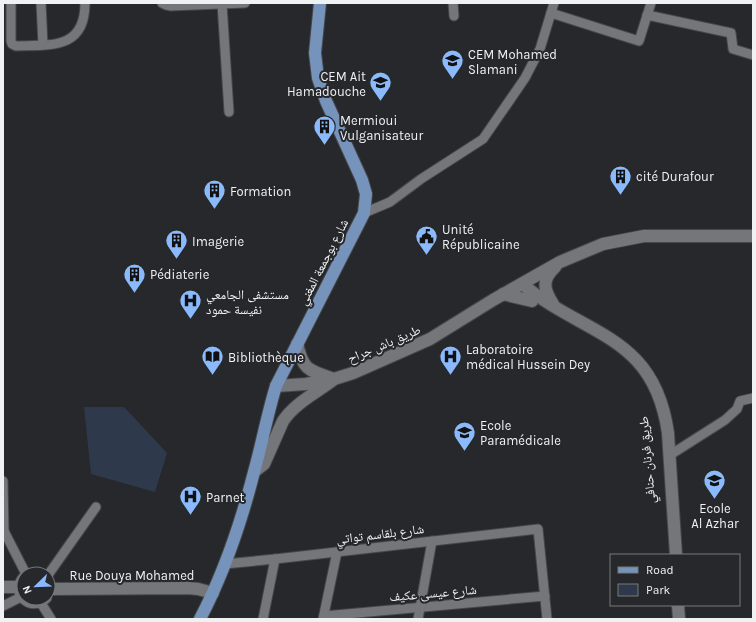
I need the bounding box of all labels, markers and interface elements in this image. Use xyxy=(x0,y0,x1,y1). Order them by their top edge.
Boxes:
place label: CEM Mohamed Slamani xyxy=(468,47,557,77)
school or university icon: CEM Mohamed Slamani xyxy=(439,48,465,81)
place label: CEM Ait Hamadouche xyxy=(287,69,366,99)
school or university icon: CEM Ait Hamadouche xyxy=(368,70,394,103)
place label: Mermioui Vulganisateur xyxy=(340,113,423,143)
building icon: Mermioui Vulganisateur xyxy=(312,114,338,147)
building icon: cité Durafour xyxy=(608,163,634,196)
place label: cité Durafour xyxy=(636,169,714,184)
building icon: Formation xyxy=(202,178,228,211)
place label: Formation xyxy=(230,184,291,199)
street label: شارع بوجمعة المغني xyxy=(295,216,354,309)
place label: Unité Républicaine xyxy=(442,222,520,252)
public building icon: Unité Républicaine xyxy=(414,223,440,256)
building icon: Imagerie xyxy=(163,228,189,261)
place label: Imagerie xyxy=(192,234,245,249)
building icon: Pédiaterie xyxy=(122,261,148,294)
place label: Pédiaterie xyxy=(150,267,210,282)
place label: مستشفى الجامعي نفيسة حمود xyxy=(206,287,289,318)
hospital icon: مستشفى الجامعي نفيسة حمود xyxy=(177,288,203,321)
street label: طريق باش جراح xyxy=(345,322,423,368)
place label: Laboratoire médical Hussein Dey xyxy=(466,342,590,372)
hospital icon: Laboratoire médical Hussein Dey xyxy=(438,343,464,376)
library icon: Bibliothèque xyxy=(199,344,225,377)
place label: Bibliothèque xyxy=(228,350,304,366)
street label: طريق فرنان حنافي xyxy=(636,415,662,504)
place label: Ecole Paramédicale xyxy=(480,418,561,448)
school or university icon: Ecole Paramédicale xyxy=(452,419,478,452)
school or university icon: Ecole Al Azhar xyxy=(702,467,728,500)
hospital icon: Parnet xyxy=(177,484,203,517)
place label: Parnet xyxy=(206,490,245,505)
place label: Ecole Al Azhar xyxy=(691,501,739,531)
street label: شارع بلقاسم تواتي xyxy=(335,521,425,550)
legend xyxy=(610,554,740,606)
text: Road xyxy=(646,563,674,577)
north arrow xyxy=(16,566,56,606)
street label: Rue Douya Mohamed xyxy=(69,568,195,583)
street label: شارع عيسى عكيف xyxy=(389,582,477,606)
text: Park xyxy=(646,583,671,597)
text: N xyxy=(20,584,35,596)

